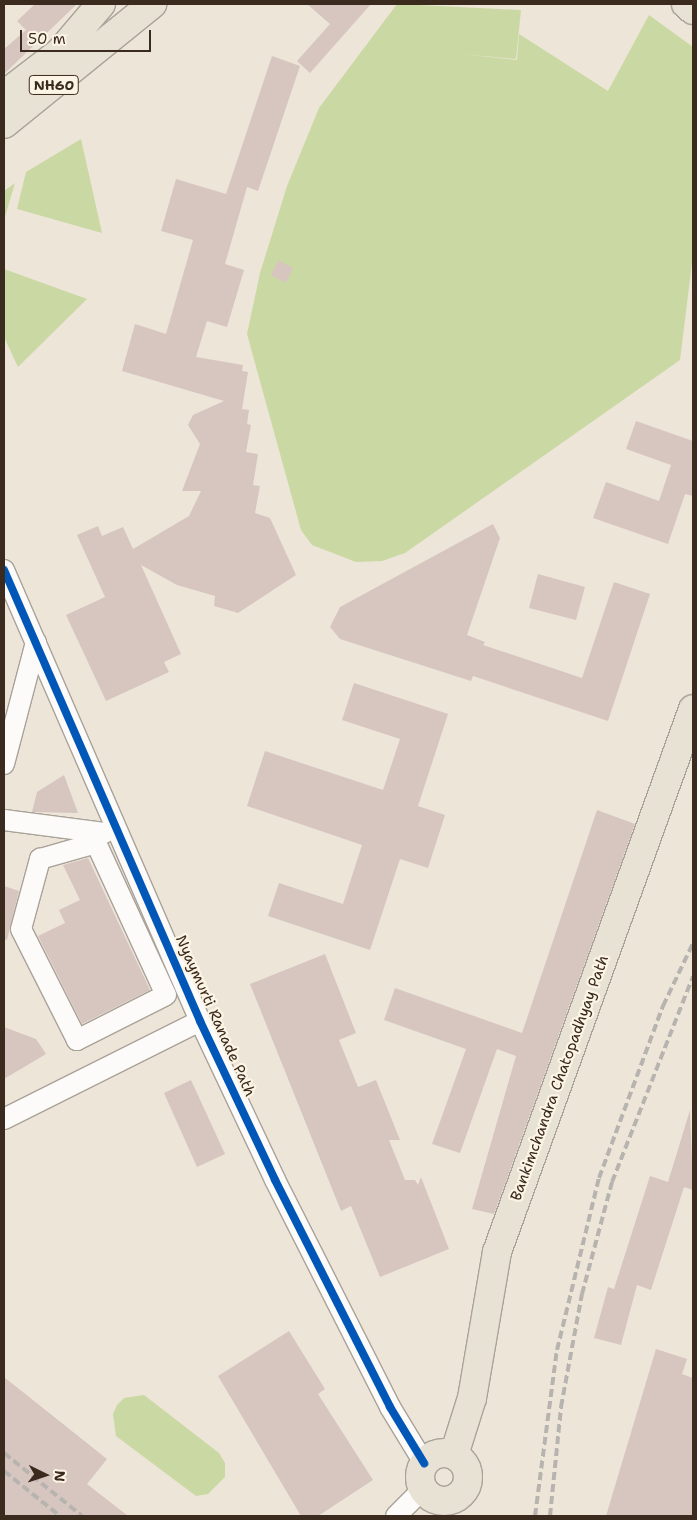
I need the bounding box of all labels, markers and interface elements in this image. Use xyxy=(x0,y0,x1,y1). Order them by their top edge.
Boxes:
scale bar xyxy=(22,20,154,52)
text: 50 m xyxy=(28,29,66,49)
road number: NH60 xyxy=(28,74,80,96)
street label: Nyaymurti Ranade Path xyxy=(171,933,259,1099)
street label: Bankimchandra Chatopadhyay Path xyxy=(507,953,613,1203)
north arrow xyxy=(20,1450,70,1500)
text: N xyxy=(51,1470,69,1482)

